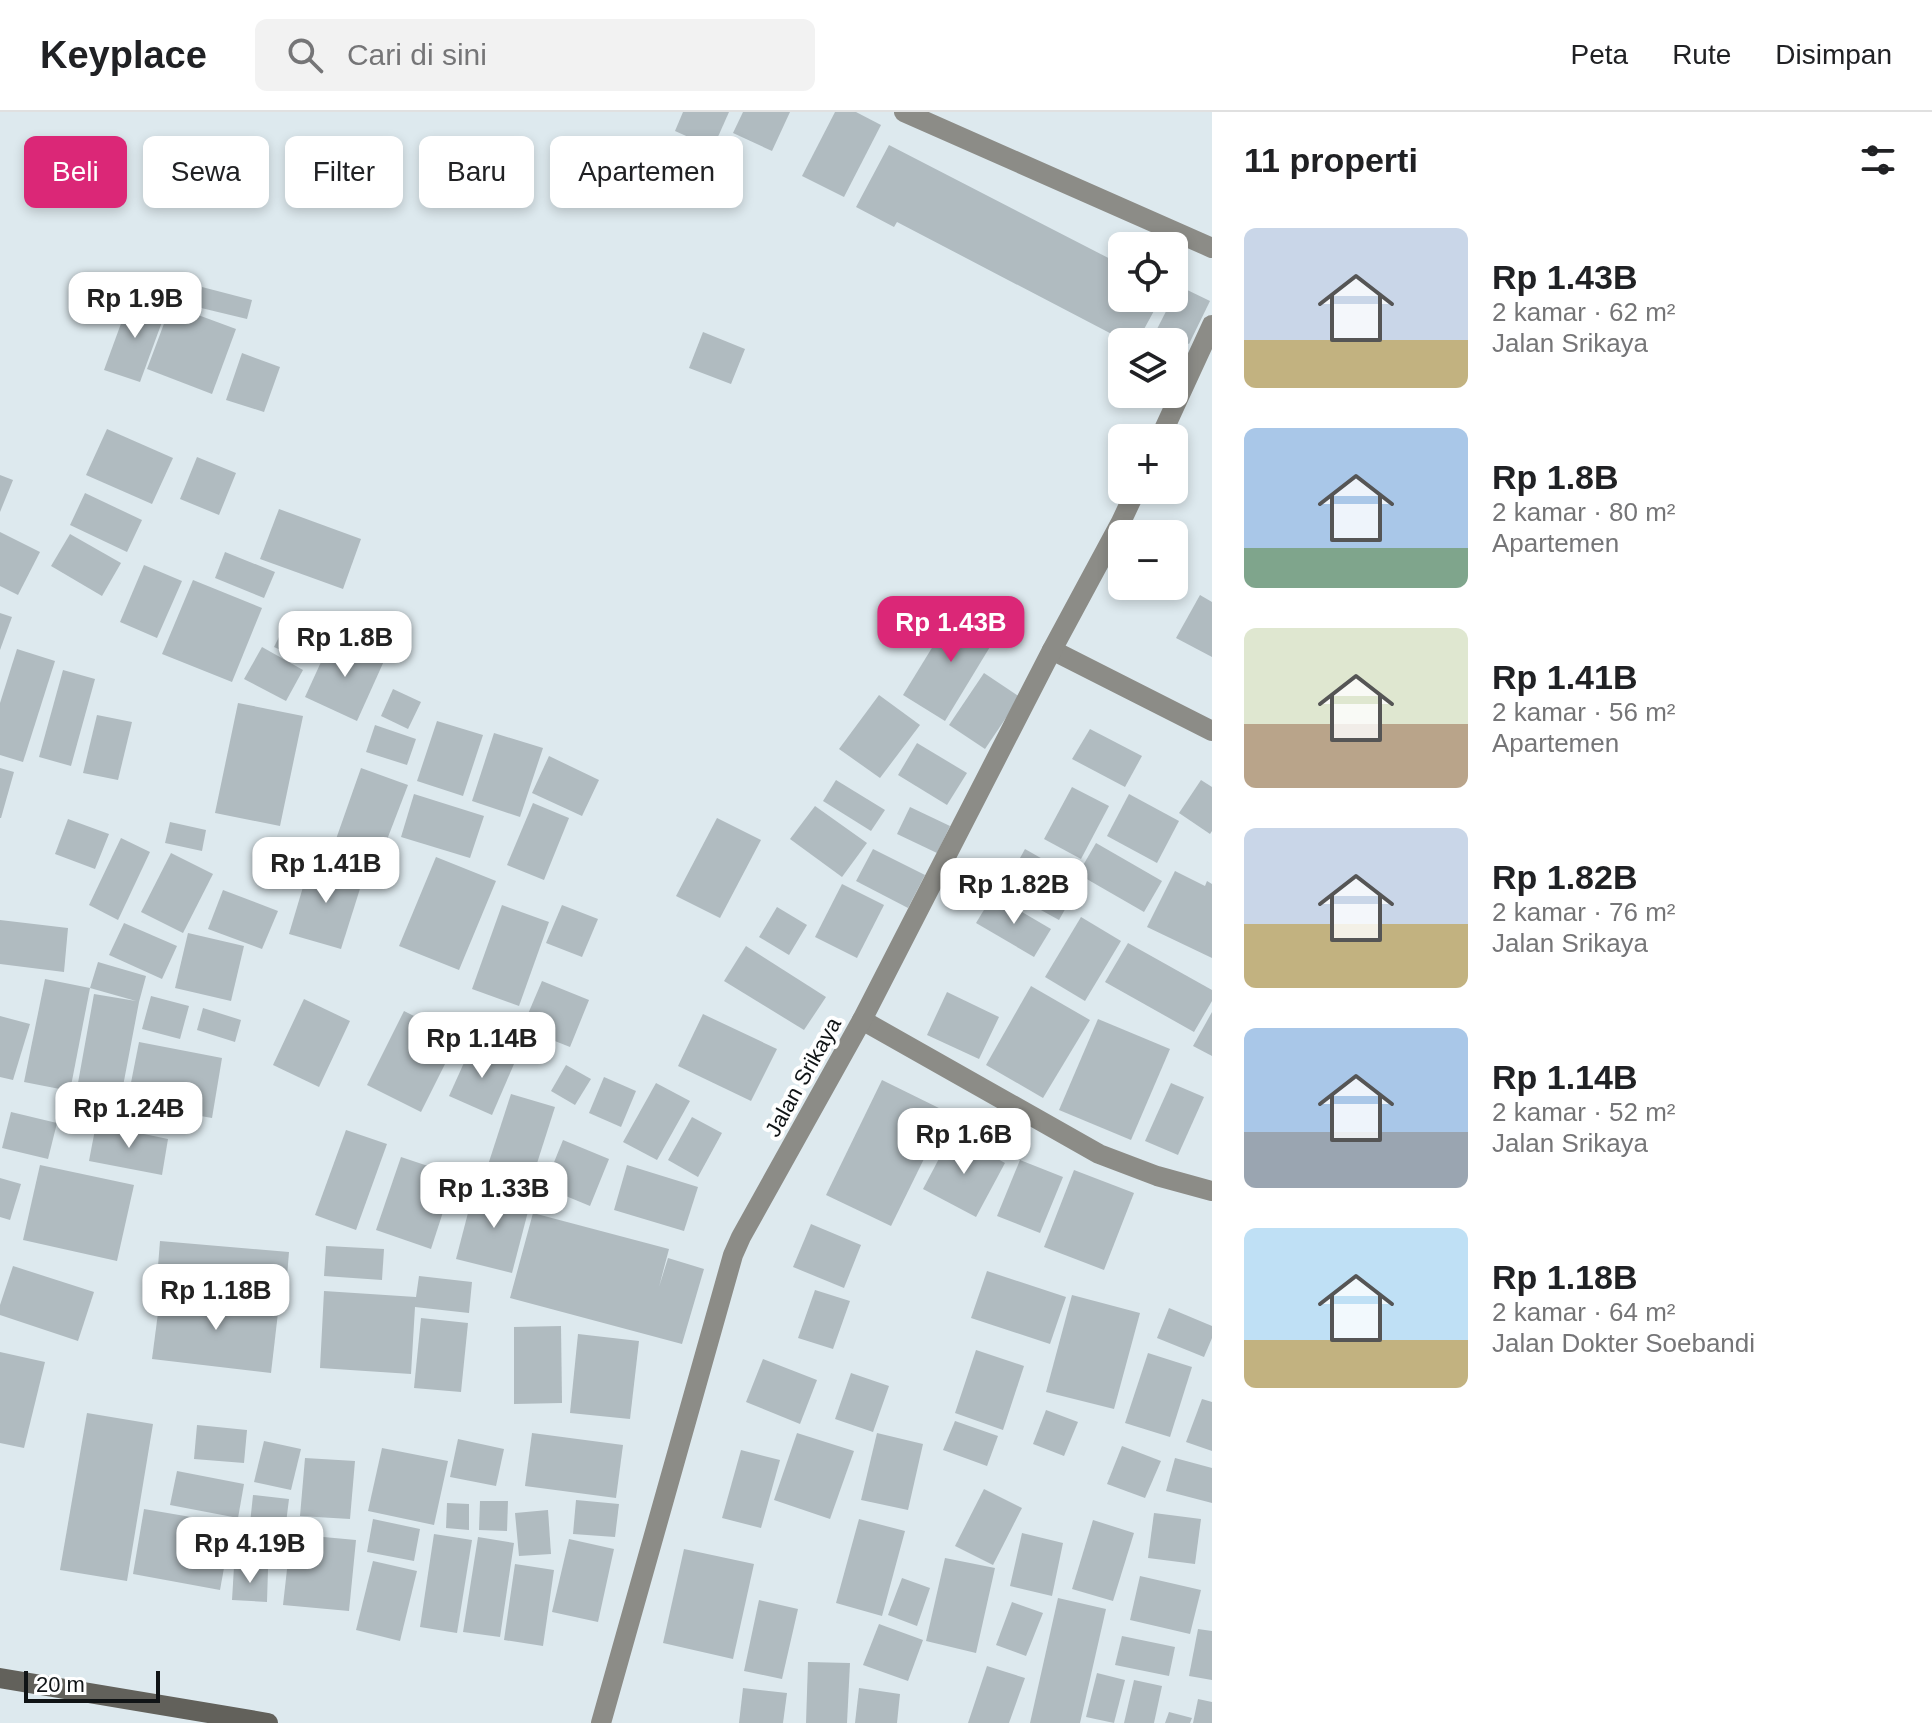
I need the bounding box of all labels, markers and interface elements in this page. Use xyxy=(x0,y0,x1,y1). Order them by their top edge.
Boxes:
search box xyxy=(255,19,815,91)
icon: search xyxy=(283,33,327,77)
text: Keyplace xyxy=(40,34,207,76)
text: Cari di sini xyxy=(347,38,487,71)
text: Peta xyxy=(1571,39,1628,70)
text: Rute xyxy=(1672,39,1731,70)
text: Disimpan xyxy=(1775,39,1892,70)
chip: Beli xyxy=(24,136,127,208)
chip: Sewa xyxy=(143,136,269,208)
chip: Filter xyxy=(285,136,403,208)
chip: Baru xyxy=(419,136,534,208)
chip: Apartemen xyxy=(550,136,743,208)
icon: filters xyxy=(1856,138,1900,182)
text: 11 properti xyxy=(1244,141,1418,179)
map controls xyxy=(1108,232,1188,600)
button: locate xyxy=(1108,232,1188,312)
text: Rp 1.43B xyxy=(1492,258,1638,296)
icon: home xyxy=(1308,260,1404,356)
pin: Rp 1.9B xyxy=(61,272,209,340)
text: Rp 1.9B xyxy=(87,283,183,313)
text: 2 kamar · 62 m² xyxy=(1492,297,1676,327)
button: layers xyxy=(1108,328,1188,408)
text: Jalan Srikaya xyxy=(1492,328,1648,358)
button: + xyxy=(1108,424,1188,504)
text: Rp 1.8B xyxy=(1492,458,1619,496)
icon: home xyxy=(1308,460,1404,556)
text: 2 kamar · 80 m² xyxy=(1492,497,1676,527)
button: − xyxy=(1108,520,1188,600)
text: Apartemen xyxy=(1492,528,1619,558)
pin: Rp 1.43B xyxy=(868,596,1034,664)
text: Rp 1.43B xyxy=(895,607,1007,637)
pin: Rp 1.8B xyxy=(271,611,419,679)
text: Rp 1.8B xyxy=(297,622,393,652)
text: Rp 1.41B xyxy=(1492,658,1638,696)
icon: home xyxy=(1308,660,1404,756)
text: 2 kamar · 56 m² xyxy=(1492,697,1676,727)
text: Apartemen xyxy=(1492,728,1619,758)
pin: Rp 1.41B xyxy=(243,837,409,905)
text: Rp 1.41B xyxy=(270,848,382,878)
pin: Rp 1.82B xyxy=(931,858,1097,926)
text: Rp 1.82B xyxy=(1492,858,1638,896)
icon: home xyxy=(1308,860,1404,956)
text: Rp 1.82B xyxy=(958,869,1070,899)
text: 2 kamar · 76 m² xyxy=(1492,897,1676,927)
text: Jalan Srikaya xyxy=(1492,928,1648,958)
pin: Rp 1.14B xyxy=(399,1012,565,1080)
street label: Jalan Srikaya xyxy=(760,1013,846,1141)
text: Rp 1.14B xyxy=(426,1023,538,1053)
text: Rp 1.14B xyxy=(1492,1058,1638,1096)
icon: home xyxy=(1308,1060,1404,1156)
pin: Rp 1.24B xyxy=(46,1082,212,1150)
text: Rp 1.24B xyxy=(73,1093,185,1123)
text: 2 kamar · 52 m² xyxy=(1492,1097,1676,1127)
pin: Rp 1.6B xyxy=(890,1108,1038,1176)
text: Rp 1.6B xyxy=(916,1119,1012,1149)
text: Jalan Srikaya xyxy=(1492,1128,1648,1158)
pin: Rp 1.33B xyxy=(411,1162,577,1230)
text: Rp 1.33B xyxy=(438,1173,550,1203)
text: Rp 1.18B xyxy=(1492,1258,1638,1296)
icon: home xyxy=(1308,1260,1404,1356)
pin: Rp 1.18B xyxy=(133,1264,299,1332)
text: Rp 1.18B xyxy=(160,1275,272,1305)
text: 2 kamar · 64 m² xyxy=(1492,1297,1676,1327)
text: Jalan Dokter Soebandi xyxy=(1492,1328,1755,1358)
pin: Rp 4.19B xyxy=(167,1517,333,1585)
text: Rp 4.19B xyxy=(194,1528,306,1558)
scale bar xyxy=(24,1667,160,1703)
text: 20 m xyxy=(36,1672,85,1697)

